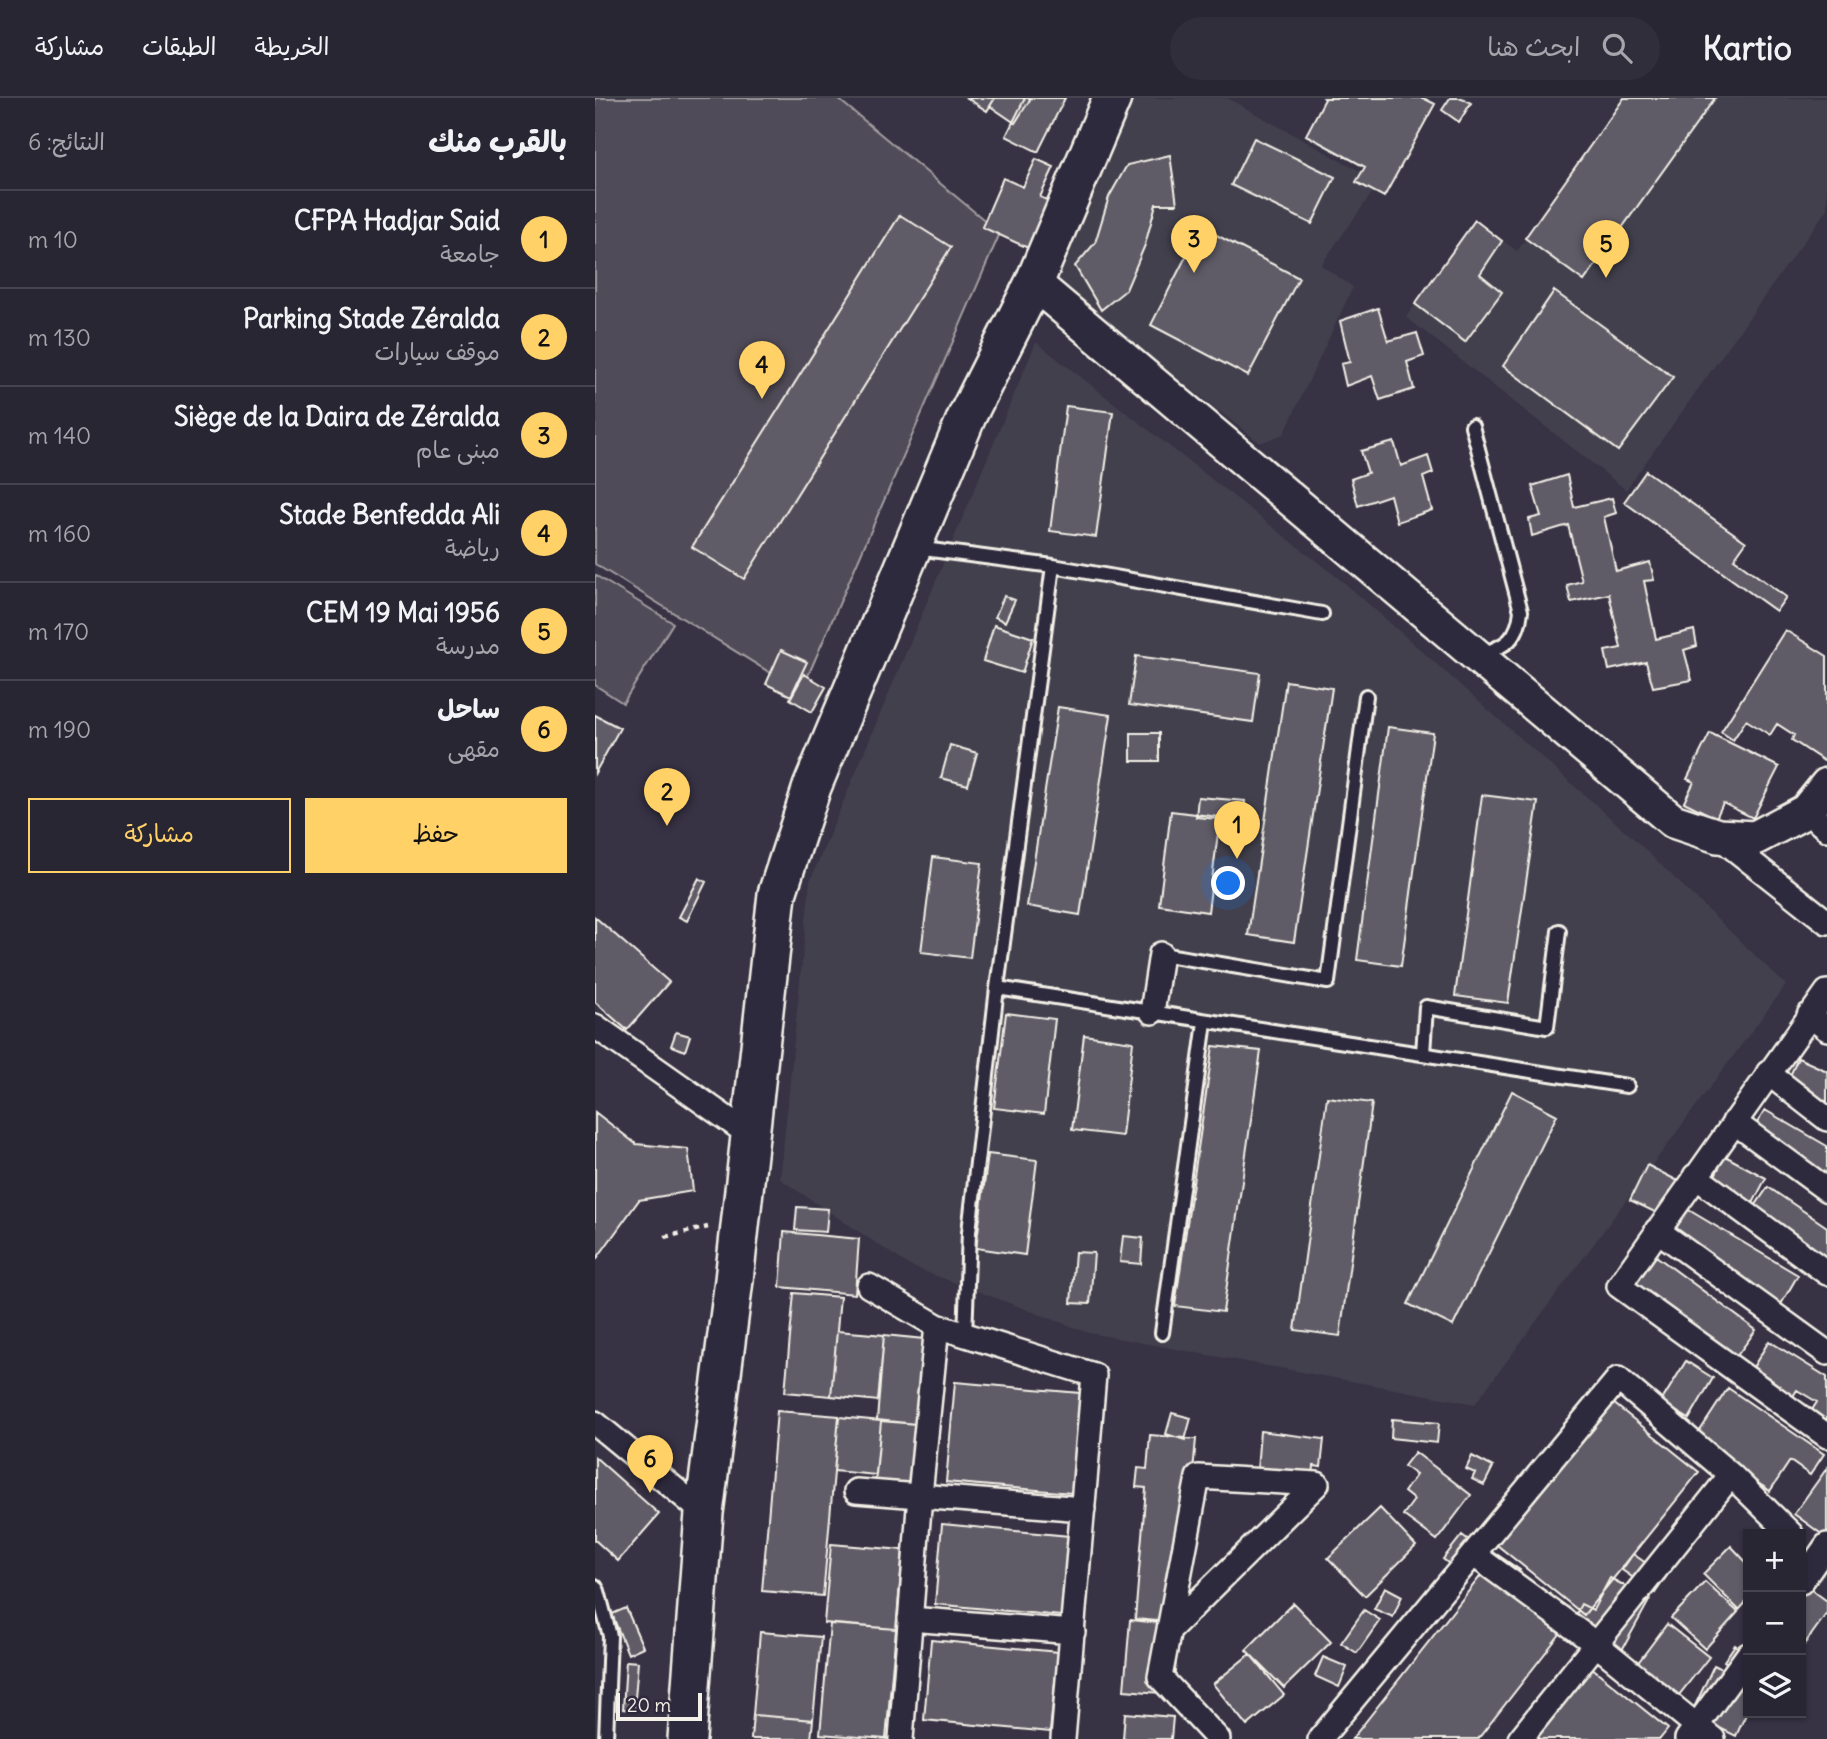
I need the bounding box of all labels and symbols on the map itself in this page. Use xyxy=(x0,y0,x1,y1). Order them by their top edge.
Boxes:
pin: 3 xyxy=(1171,215,1217,273)
pin: 5 xyxy=(1583,220,1629,278)
pin: 4 xyxy=(739,341,785,399)
pin: 2 xyxy=(644,768,690,826)
pin: 1 xyxy=(1214,801,1260,859)
your location xyxy=(1211,866,1245,900)
pin: 6 xyxy=(627,1435,673,1493)
scale bar xyxy=(616,1690,702,1722)

